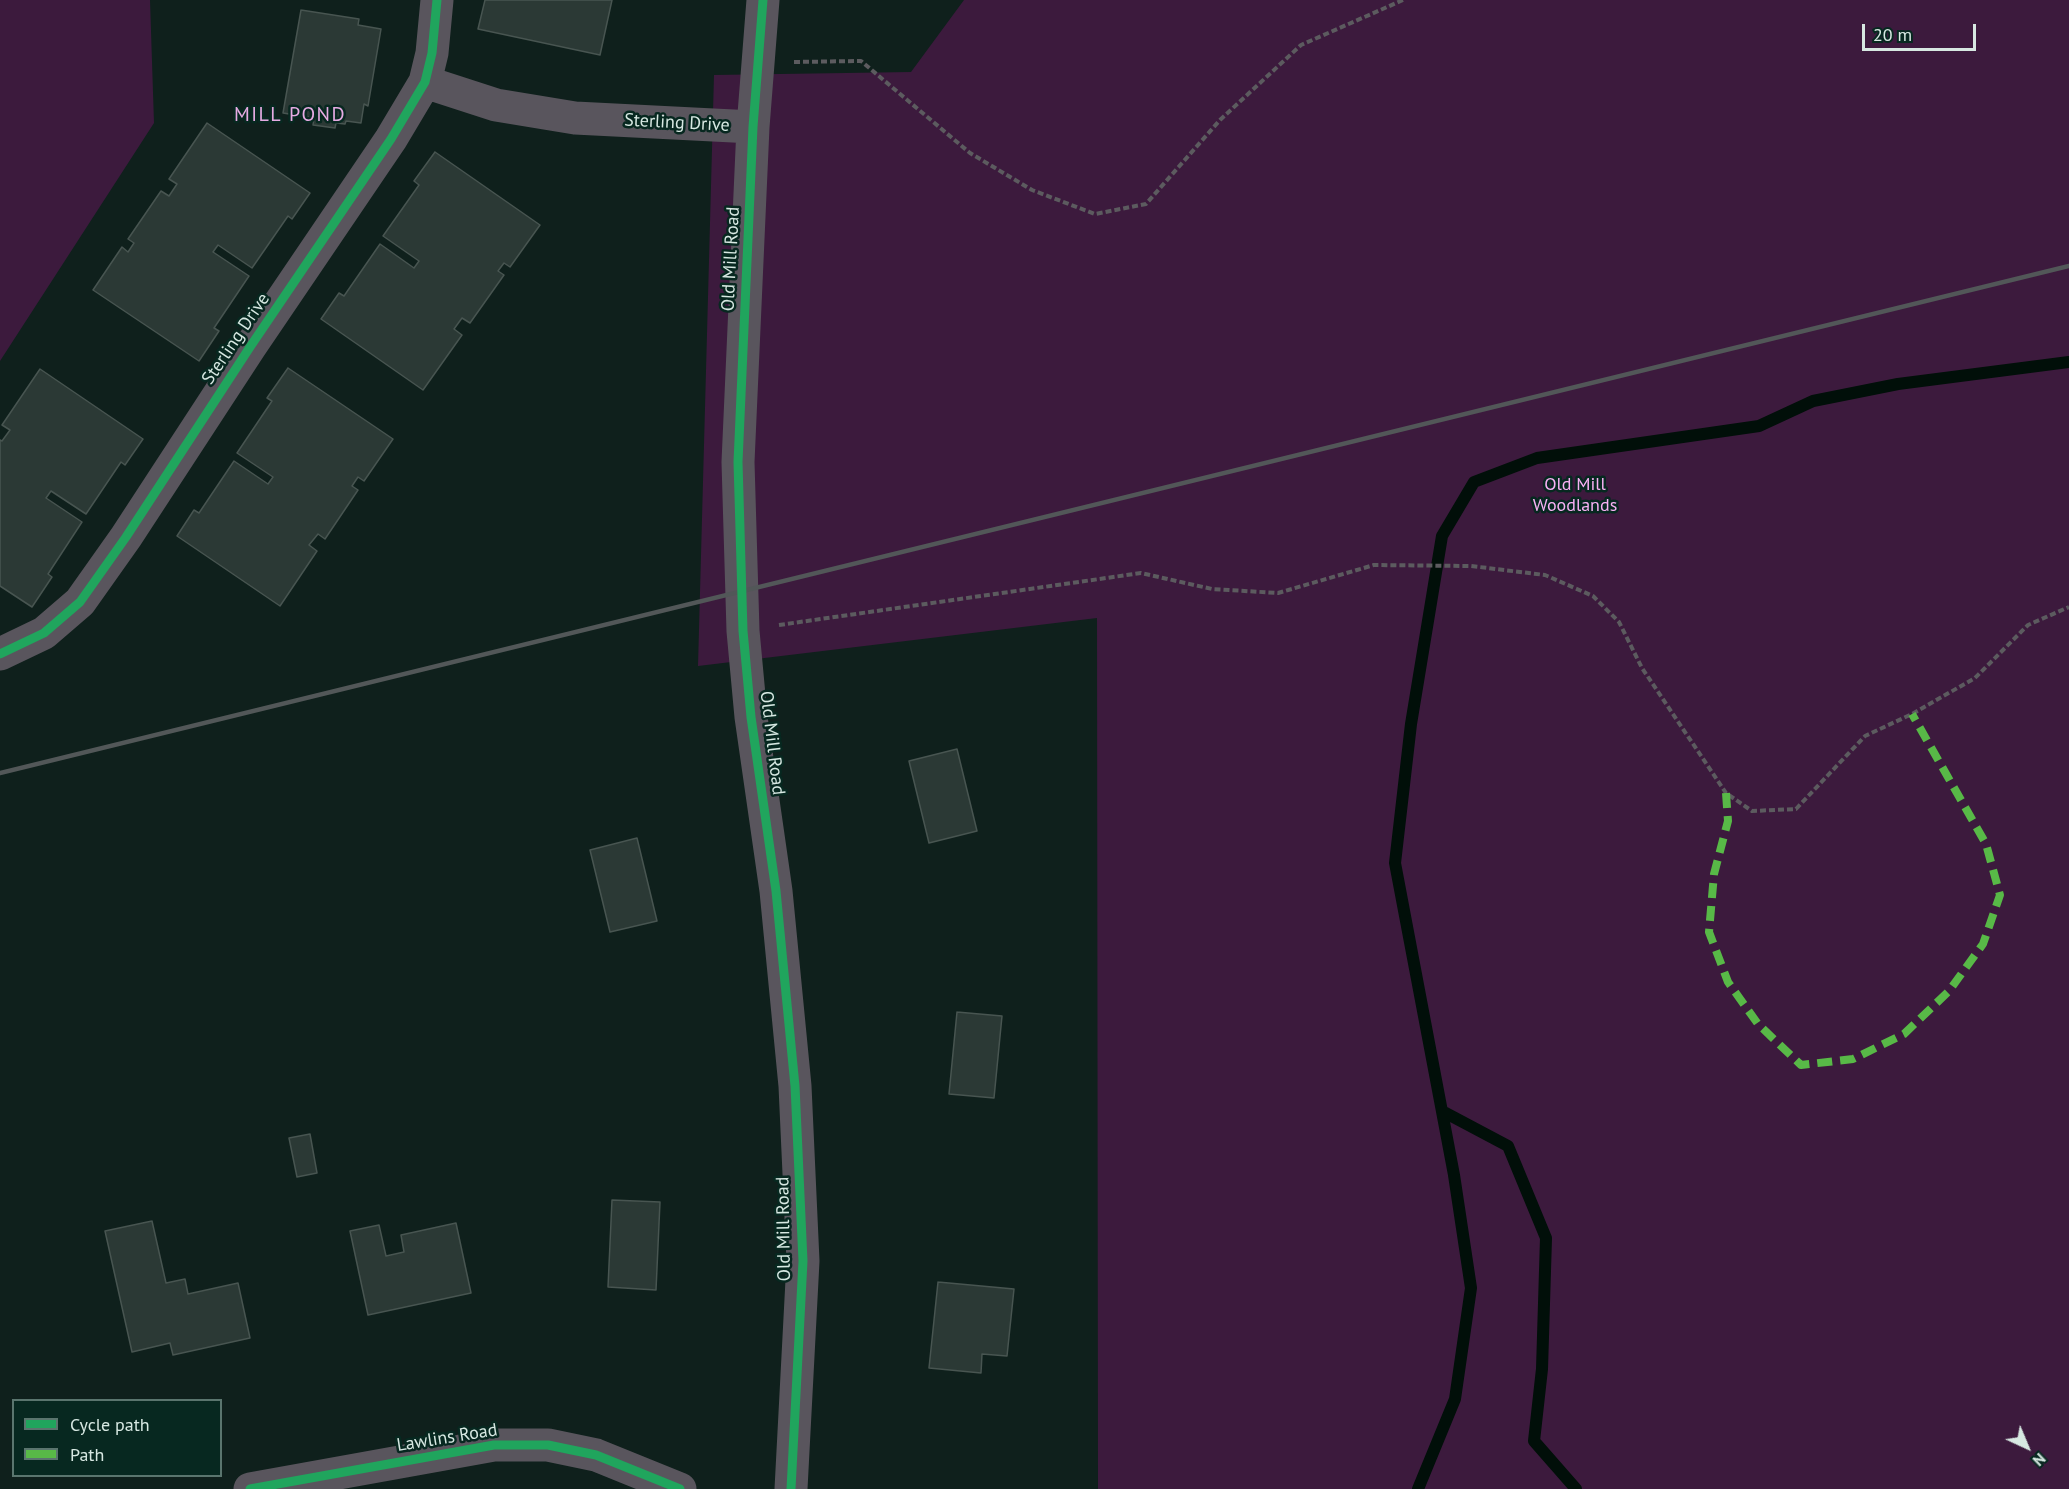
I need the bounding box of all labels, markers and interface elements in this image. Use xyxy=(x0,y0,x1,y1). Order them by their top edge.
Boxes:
scale bar xyxy=(1865,12,1979,50)
text: 20 m xyxy=(1873,23,1912,46)
district label: MILL POND xyxy=(234,103,346,127)
street label: Sterling Drive xyxy=(624,109,730,137)
street label: Old Mill Road xyxy=(717,206,745,312)
street label: Sterling Drive xyxy=(198,289,274,389)
park label: Old Mill Woodlands xyxy=(1533,474,1617,516)
street label: Old Mill Road xyxy=(755,690,789,796)
street label: Old Mill Road xyxy=(772,1177,796,1281)
legend xyxy=(12,1399,222,1477)
text: Cycle path xyxy=(70,1413,150,1436)
north arrow xyxy=(1997,1417,2057,1477)
street label: Lawlins Road xyxy=(395,1419,499,1457)
text: Path xyxy=(70,1443,104,1466)
text: N xyxy=(2029,1449,2050,1471)

